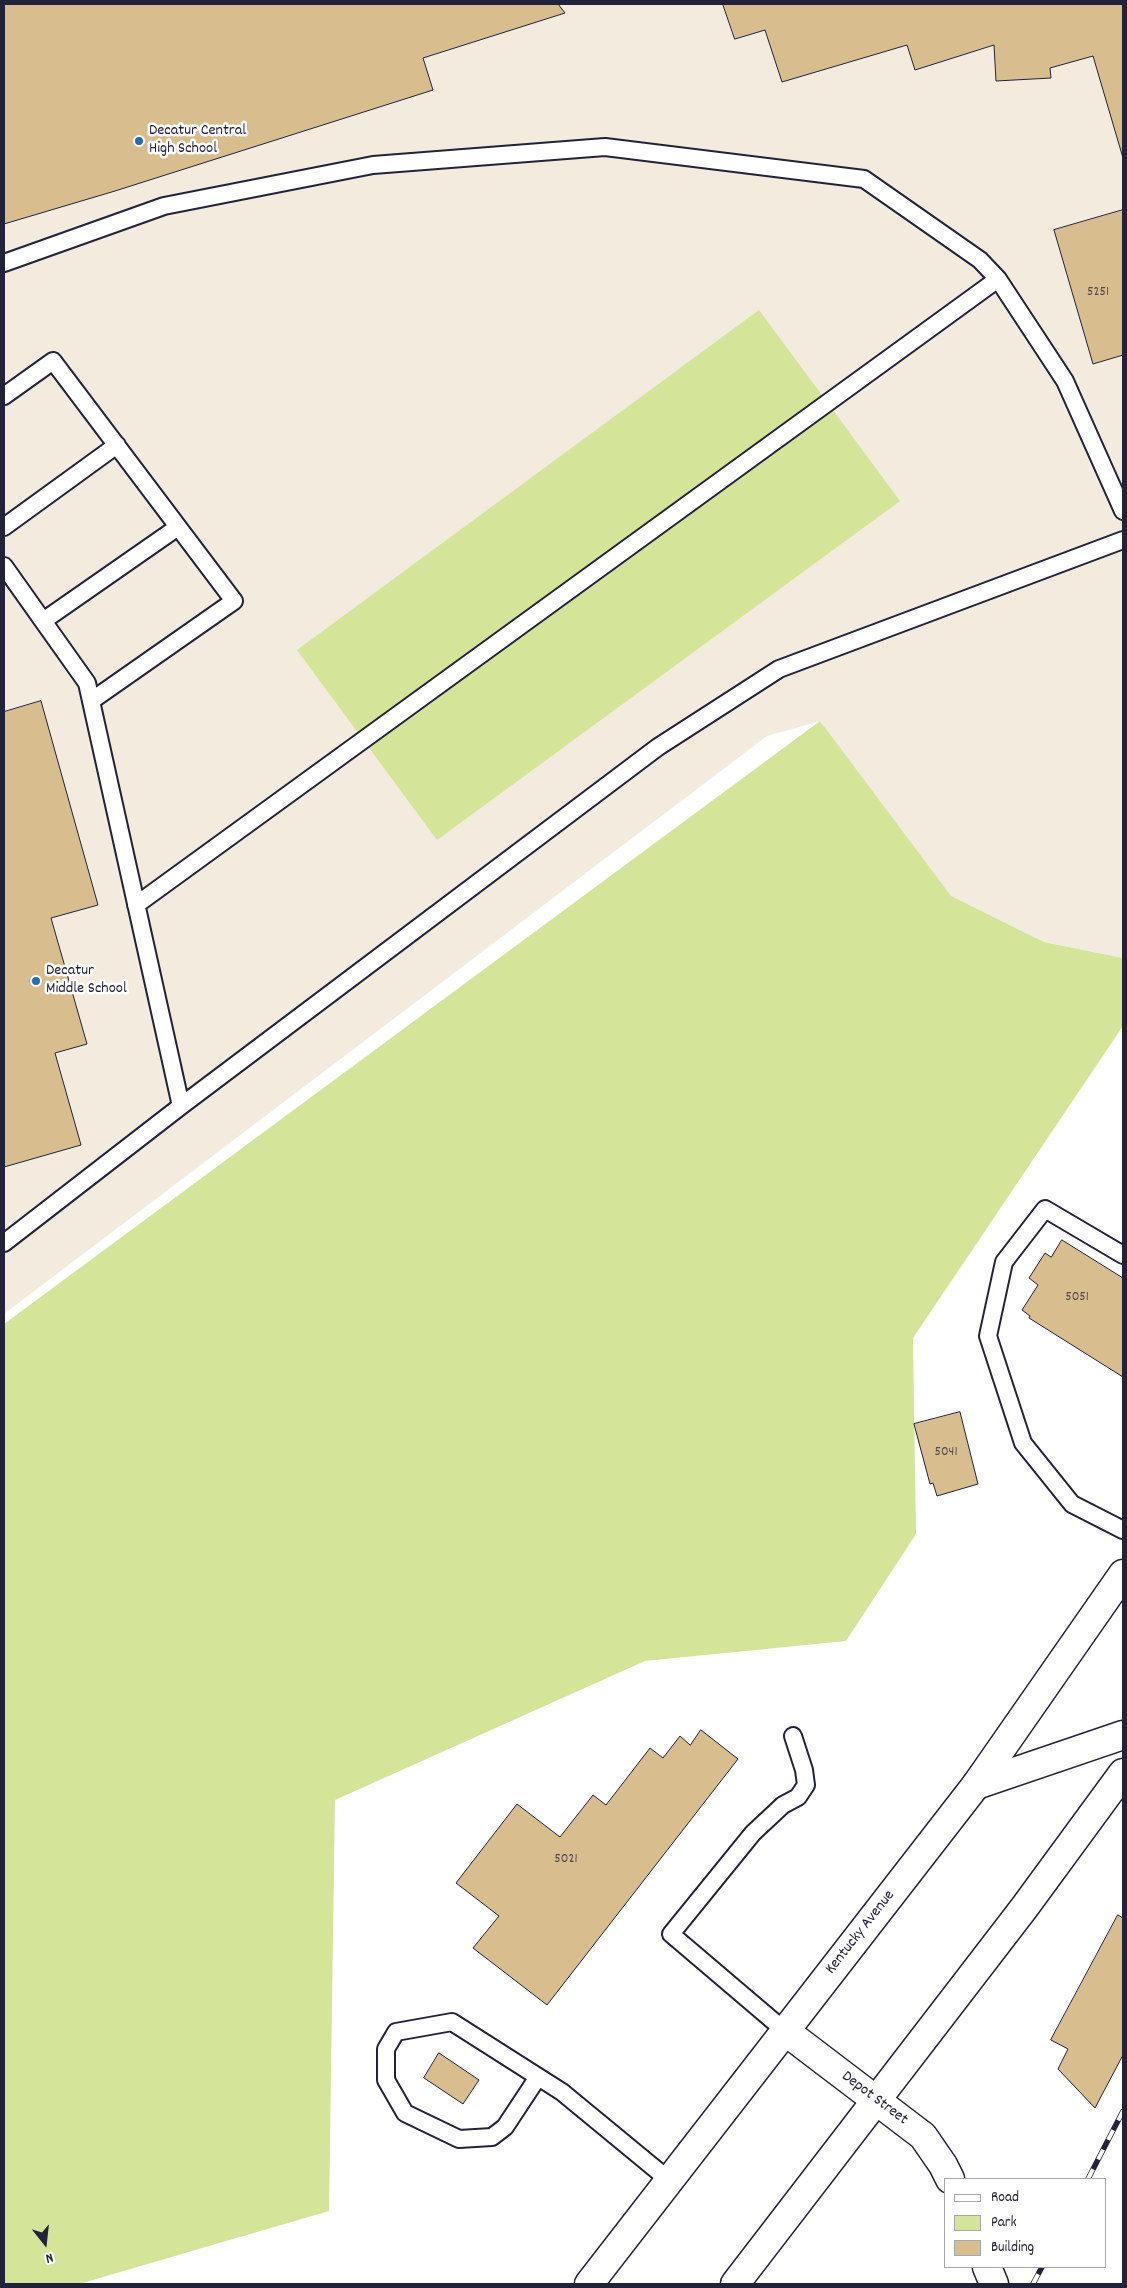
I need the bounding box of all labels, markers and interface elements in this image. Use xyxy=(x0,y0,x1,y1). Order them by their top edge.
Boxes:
place label: Decatur Central High School xyxy=(149,122,246,160)
marker: Decatur Central High School xyxy=(133,135,145,147)
house number: 5251 xyxy=(1087,285,1109,301)
place label: Decatur Middle School xyxy=(46,962,127,1000)
marker: Decatur Middle School xyxy=(30,975,42,987)
house number: 5051 xyxy=(1065,1290,1089,1306)
house number: 5041 xyxy=(935,1445,957,1461)
house number: 5021 xyxy=(554,1852,578,1868)
street label: Kentucky Avenue xyxy=(822,1887,900,1979)
street label: Depot Street xyxy=(837,2068,911,2130)
legend xyxy=(944,2178,1107,2268)
text: Road xyxy=(991,2187,1019,2209)
text: Park xyxy=(991,2212,1017,2234)
north arrow xyxy=(20,2218,70,2268)
text: Building xyxy=(991,2237,1034,2259)
text: N xyxy=(43,2247,55,2268)

